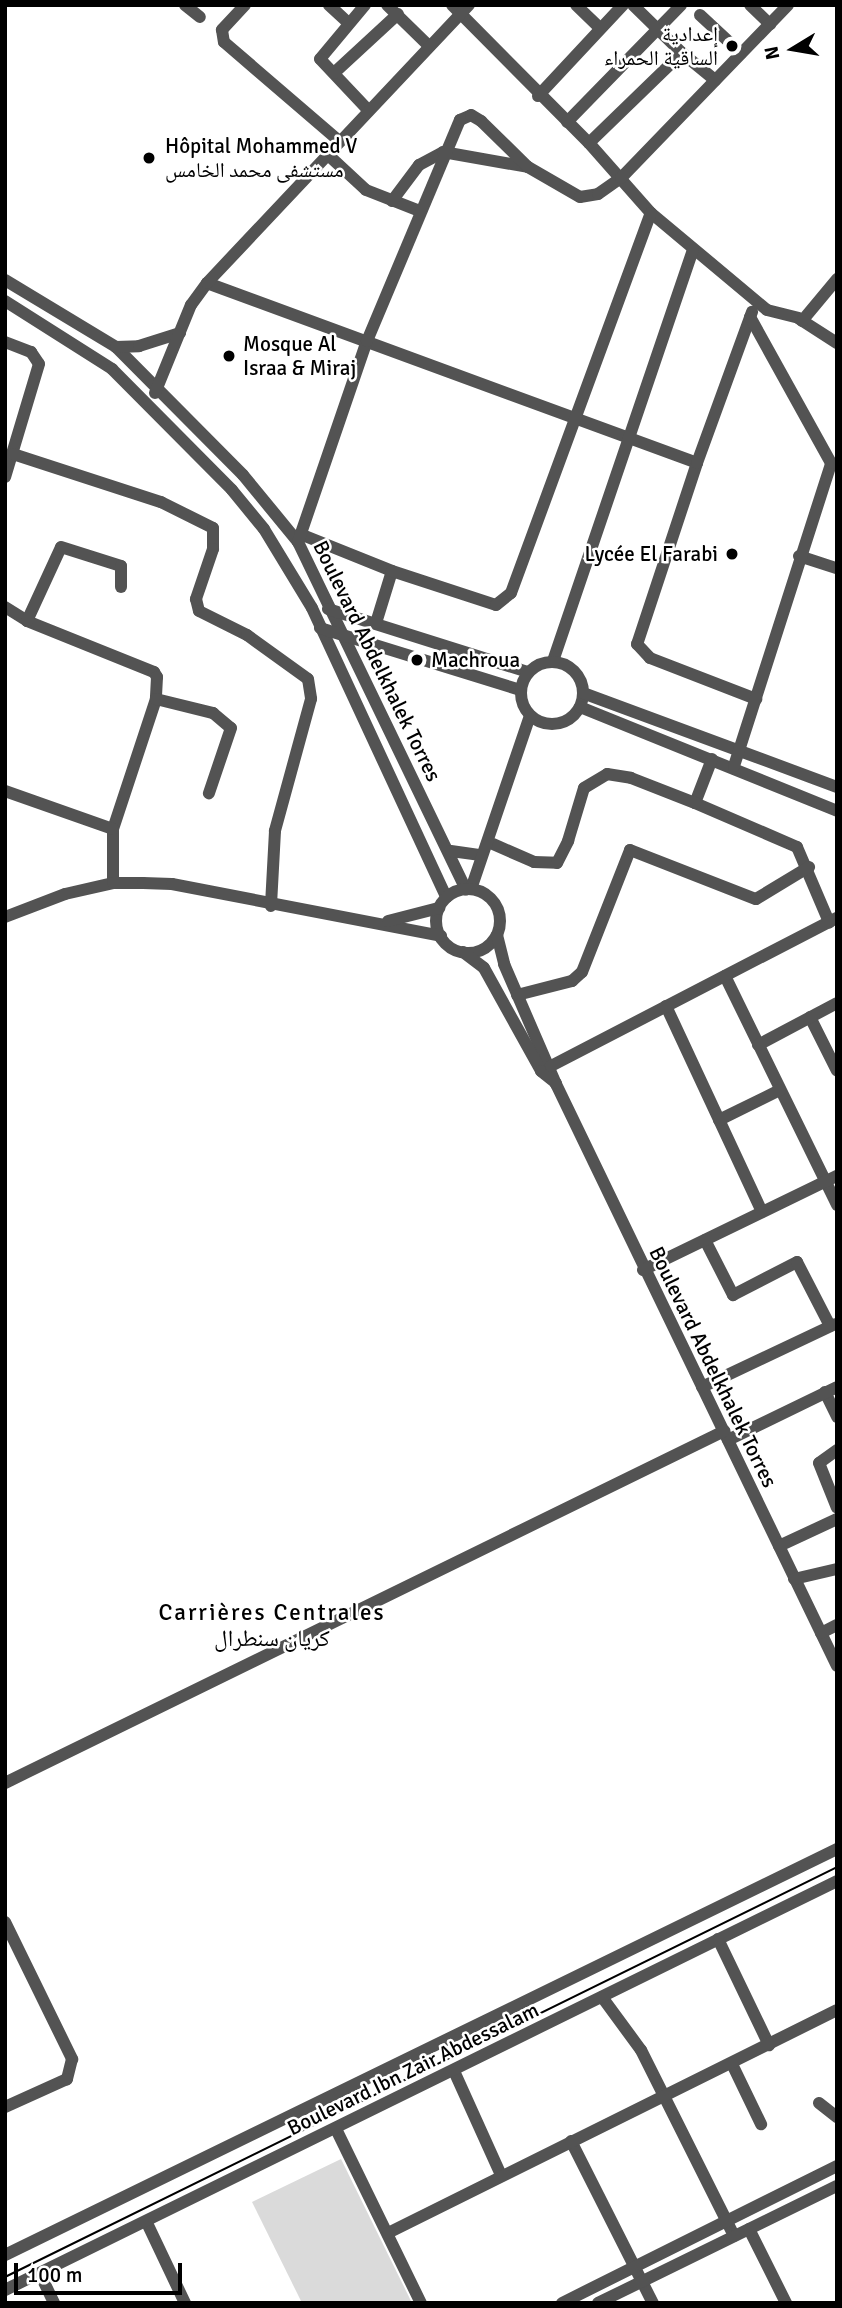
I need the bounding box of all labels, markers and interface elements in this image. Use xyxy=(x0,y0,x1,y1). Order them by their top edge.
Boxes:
north arrow xyxy=(758,14,828,84)
place label: إعدادية الساقية الحمراء xyxy=(604,21,718,71)
marker: إعدادية الساقية الحمراء xyxy=(724,38,740,54)
text: N xyxy=(759,44,785,62)
place label: Hôpital Mohammed V مستشفى محمد الخامس xyxy=(165,133,357,183)
marker: Hôpital Mohammed V مستشفى محمد الخامس xyxy=(139,148,159,168)
place label: Mosque Al Israa & Miraj xyxy=(243,331,356,381)
marker: Mosque Al Israa & Miraj xyxy=(221,348,237,364)
street label: Boulevard Abdelkhalek Torres xyxy=(308,536,446,786)
place label: Lycée El Farabi xyxy=(584,541,718,567)
marker: Lycée El Farabi xyxy=(724,546,740,562)
place label: Machroua xyxy=(431,647,520,673)
marker: Machroua xyxy=(409,652,425,668)
street label: Boulevard Abdelkhalek Torres xyxy=(644,1242,782,1492)
district label: Carrières Centrales كريان سنطرال xyxy=(161,1599,383,1653)
street label: Boulevard Ibn Zair Abdessalam xyxy=(283,1997,543,2141)
scale bar xyxy=(18,2248,186,2292)
text: 100 m xyxy=(27,2262,82,2288)

